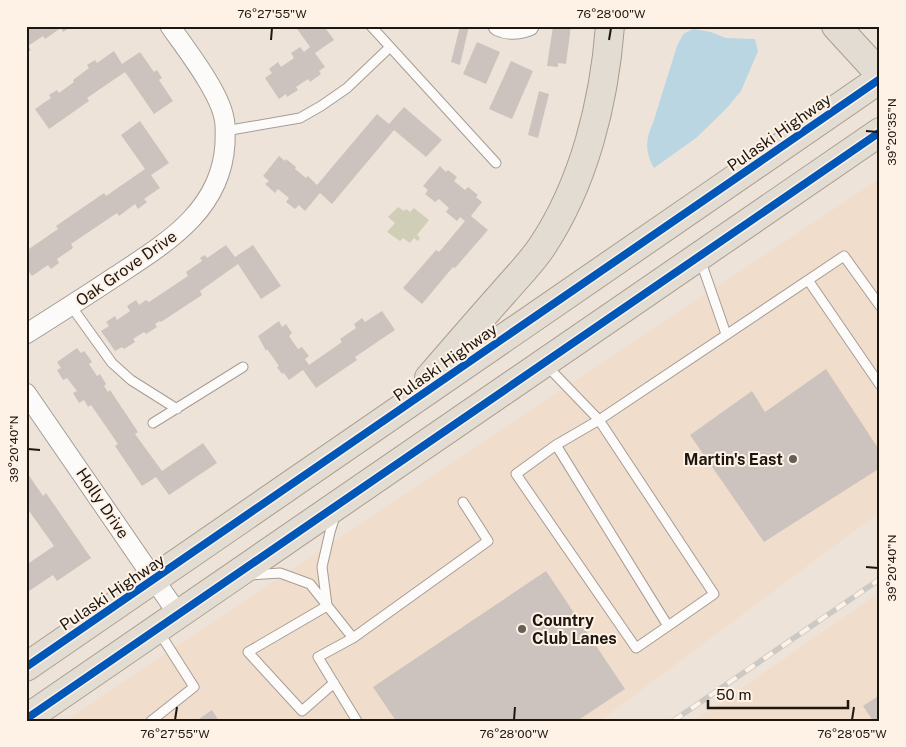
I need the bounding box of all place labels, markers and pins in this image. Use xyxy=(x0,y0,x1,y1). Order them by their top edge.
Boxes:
place label: Martin's East xyxy=(684,450,783,469)
marker: Martin's East xyxy=(787,453,799,465)
place label: Country Club Lanes xyxy=(532,611,617,648)
marker: Country Club Lanes xyxy=(516,623,528,635)

